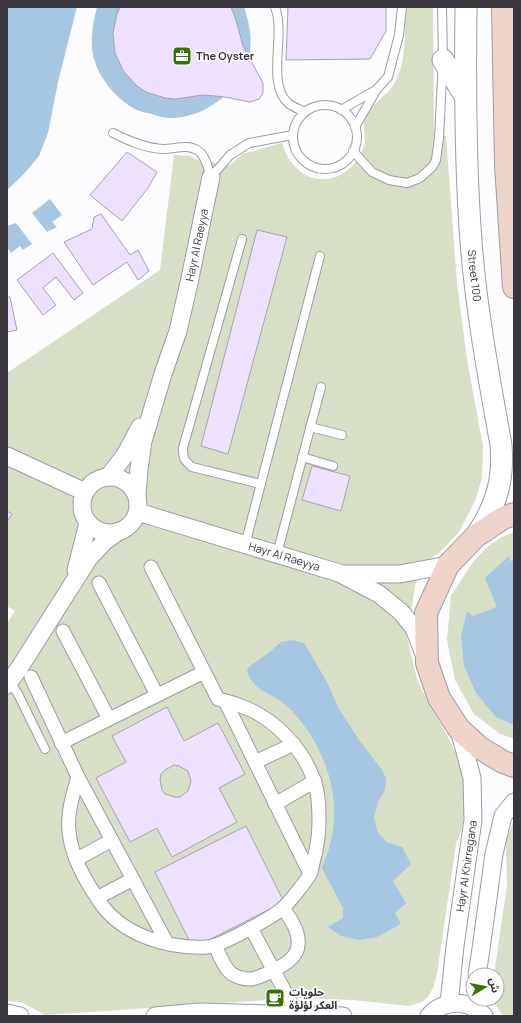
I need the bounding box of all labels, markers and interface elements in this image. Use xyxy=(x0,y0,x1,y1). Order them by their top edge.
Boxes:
office icon: The Oyster xyxy=(171,45,193,67)
place label: The Oyster xyxy=(196,48,255,63)
street label: Hayr Al Raeyya xyxy=(182,207,211,283)
street label: Street 100 xyxy=(465,249,485,303)
street label: Hayr Al Raeyya xyxy=(247,538,322,574)
street label: Hayr Al Khirregana xyxy=(452,819,480,913)
north arrow xyxy=(465,967,505,1007)
text: ش xyxy=(487,976,504,994)
place label: حلويات العكر لؤلؤة xyxy=(289,984,337,1012)
cafe icon: حلويات العكر لؤلؤة xyxy=(264,987,286,1009)

